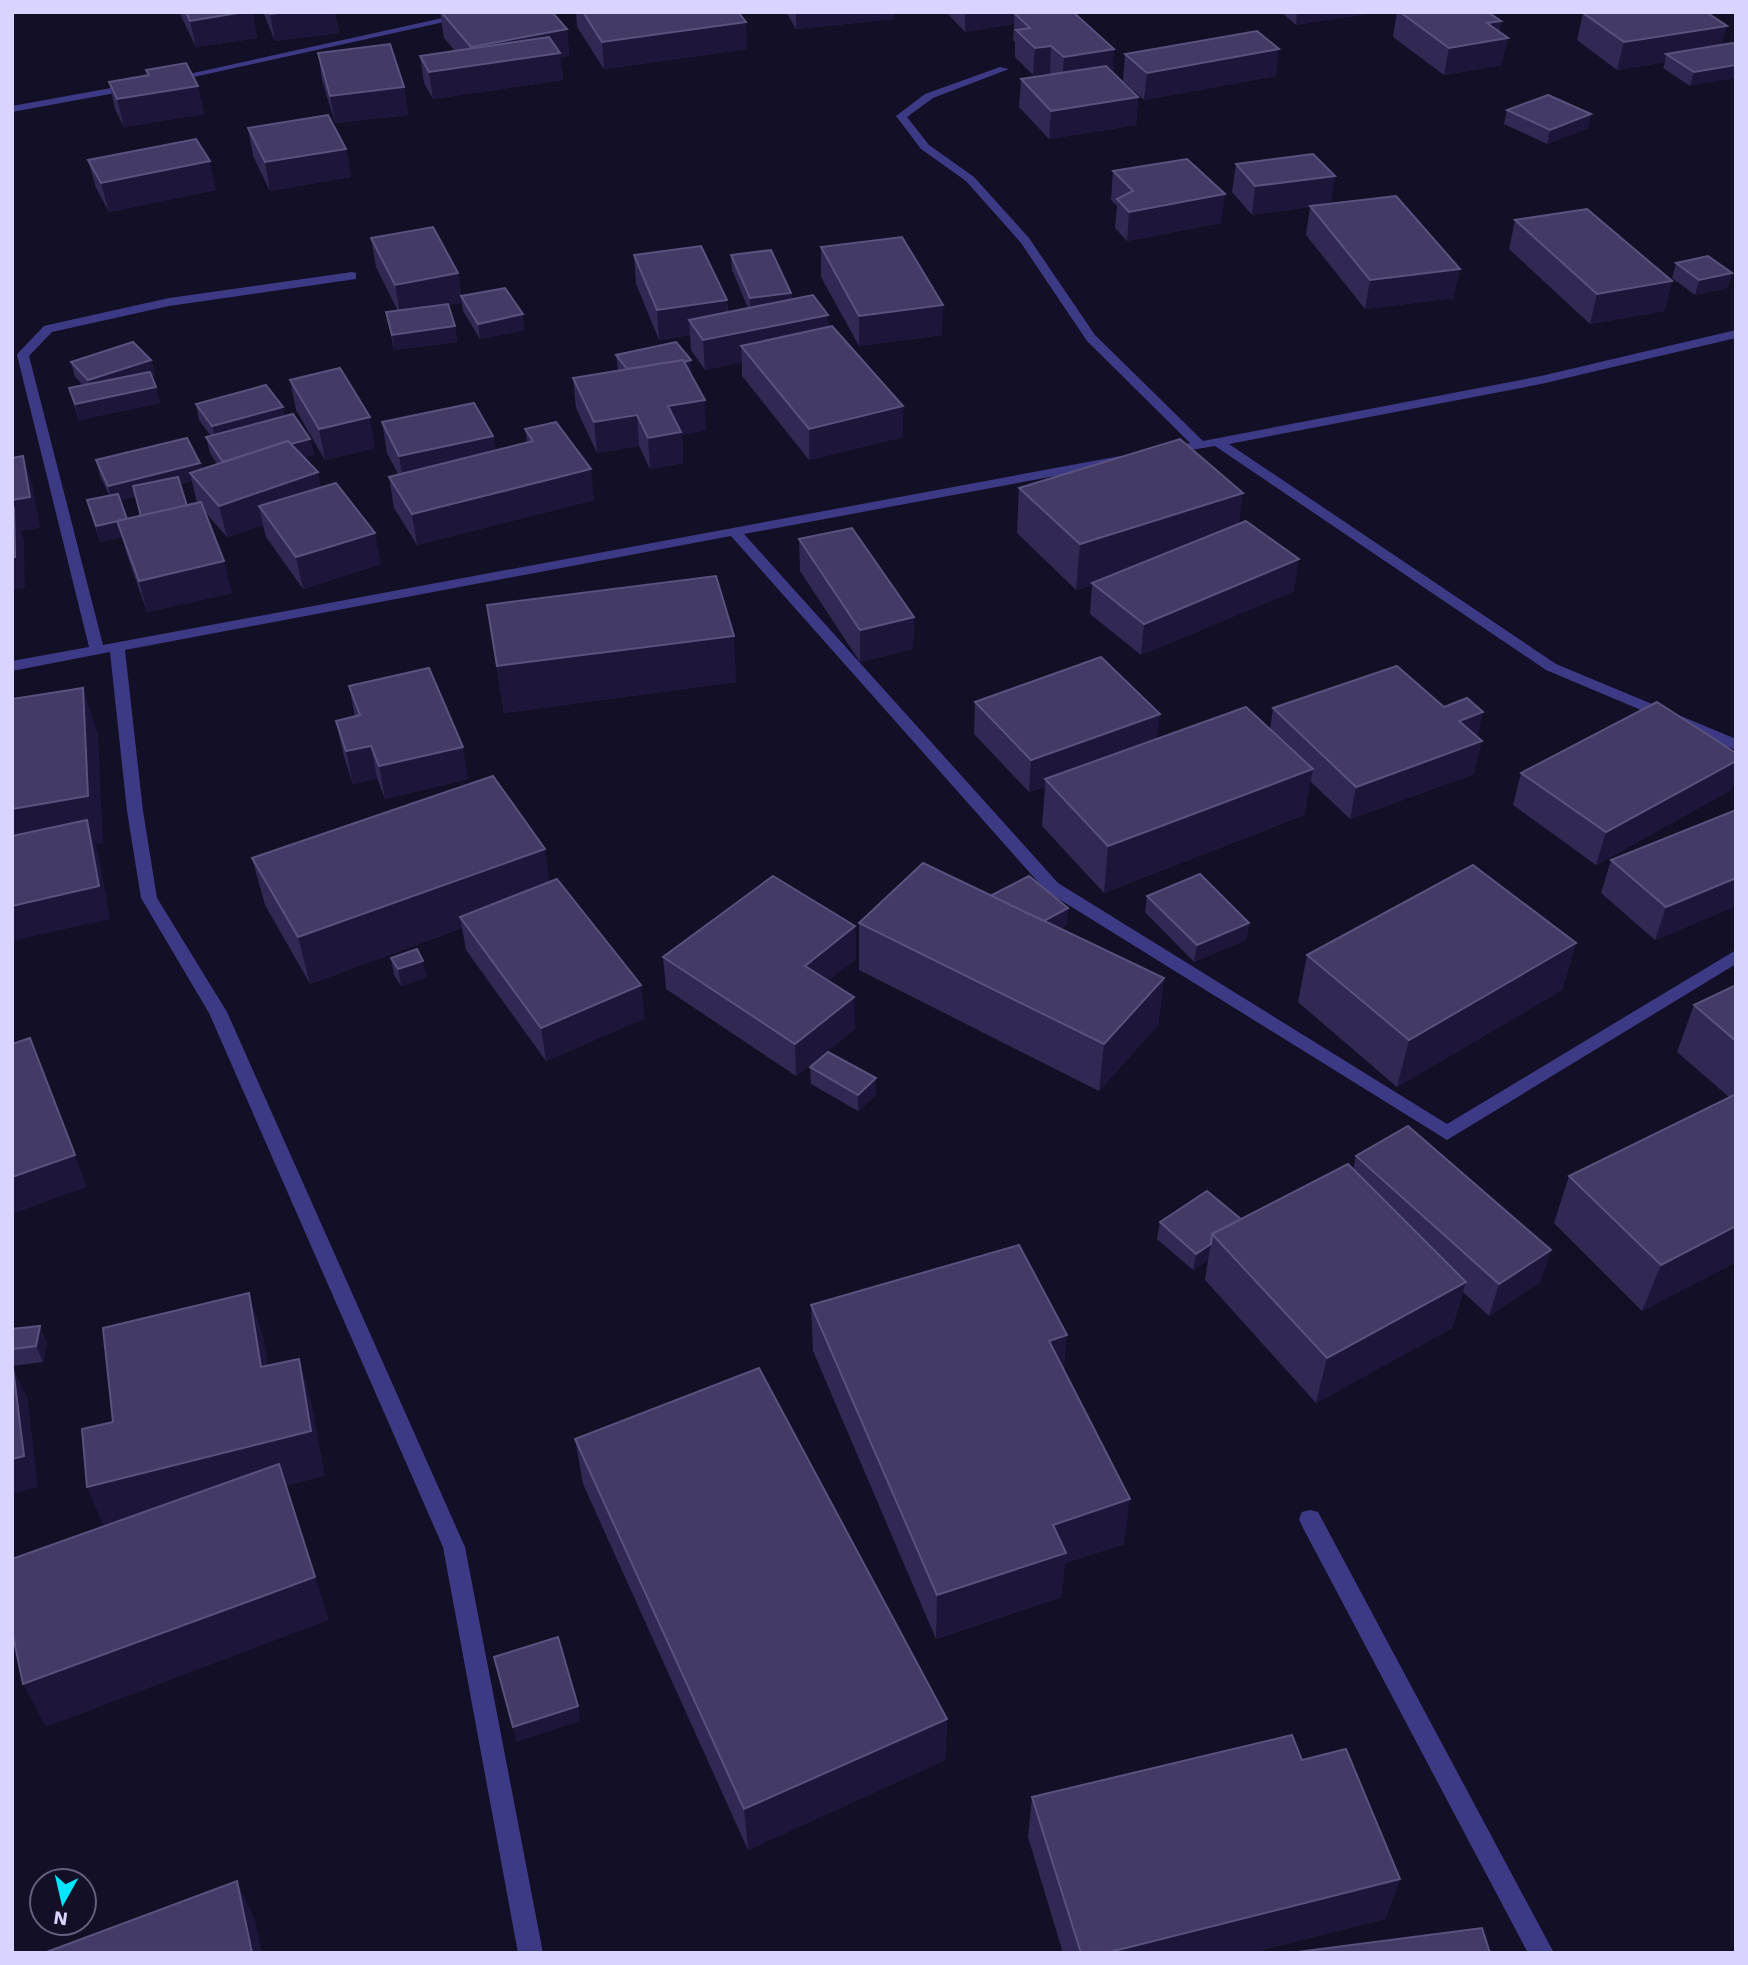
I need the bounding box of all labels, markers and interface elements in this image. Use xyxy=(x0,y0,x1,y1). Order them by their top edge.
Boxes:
north arrow xyxy=(28,1867,98,1937)
text: N xyxy=(52,1906,69,1931)

